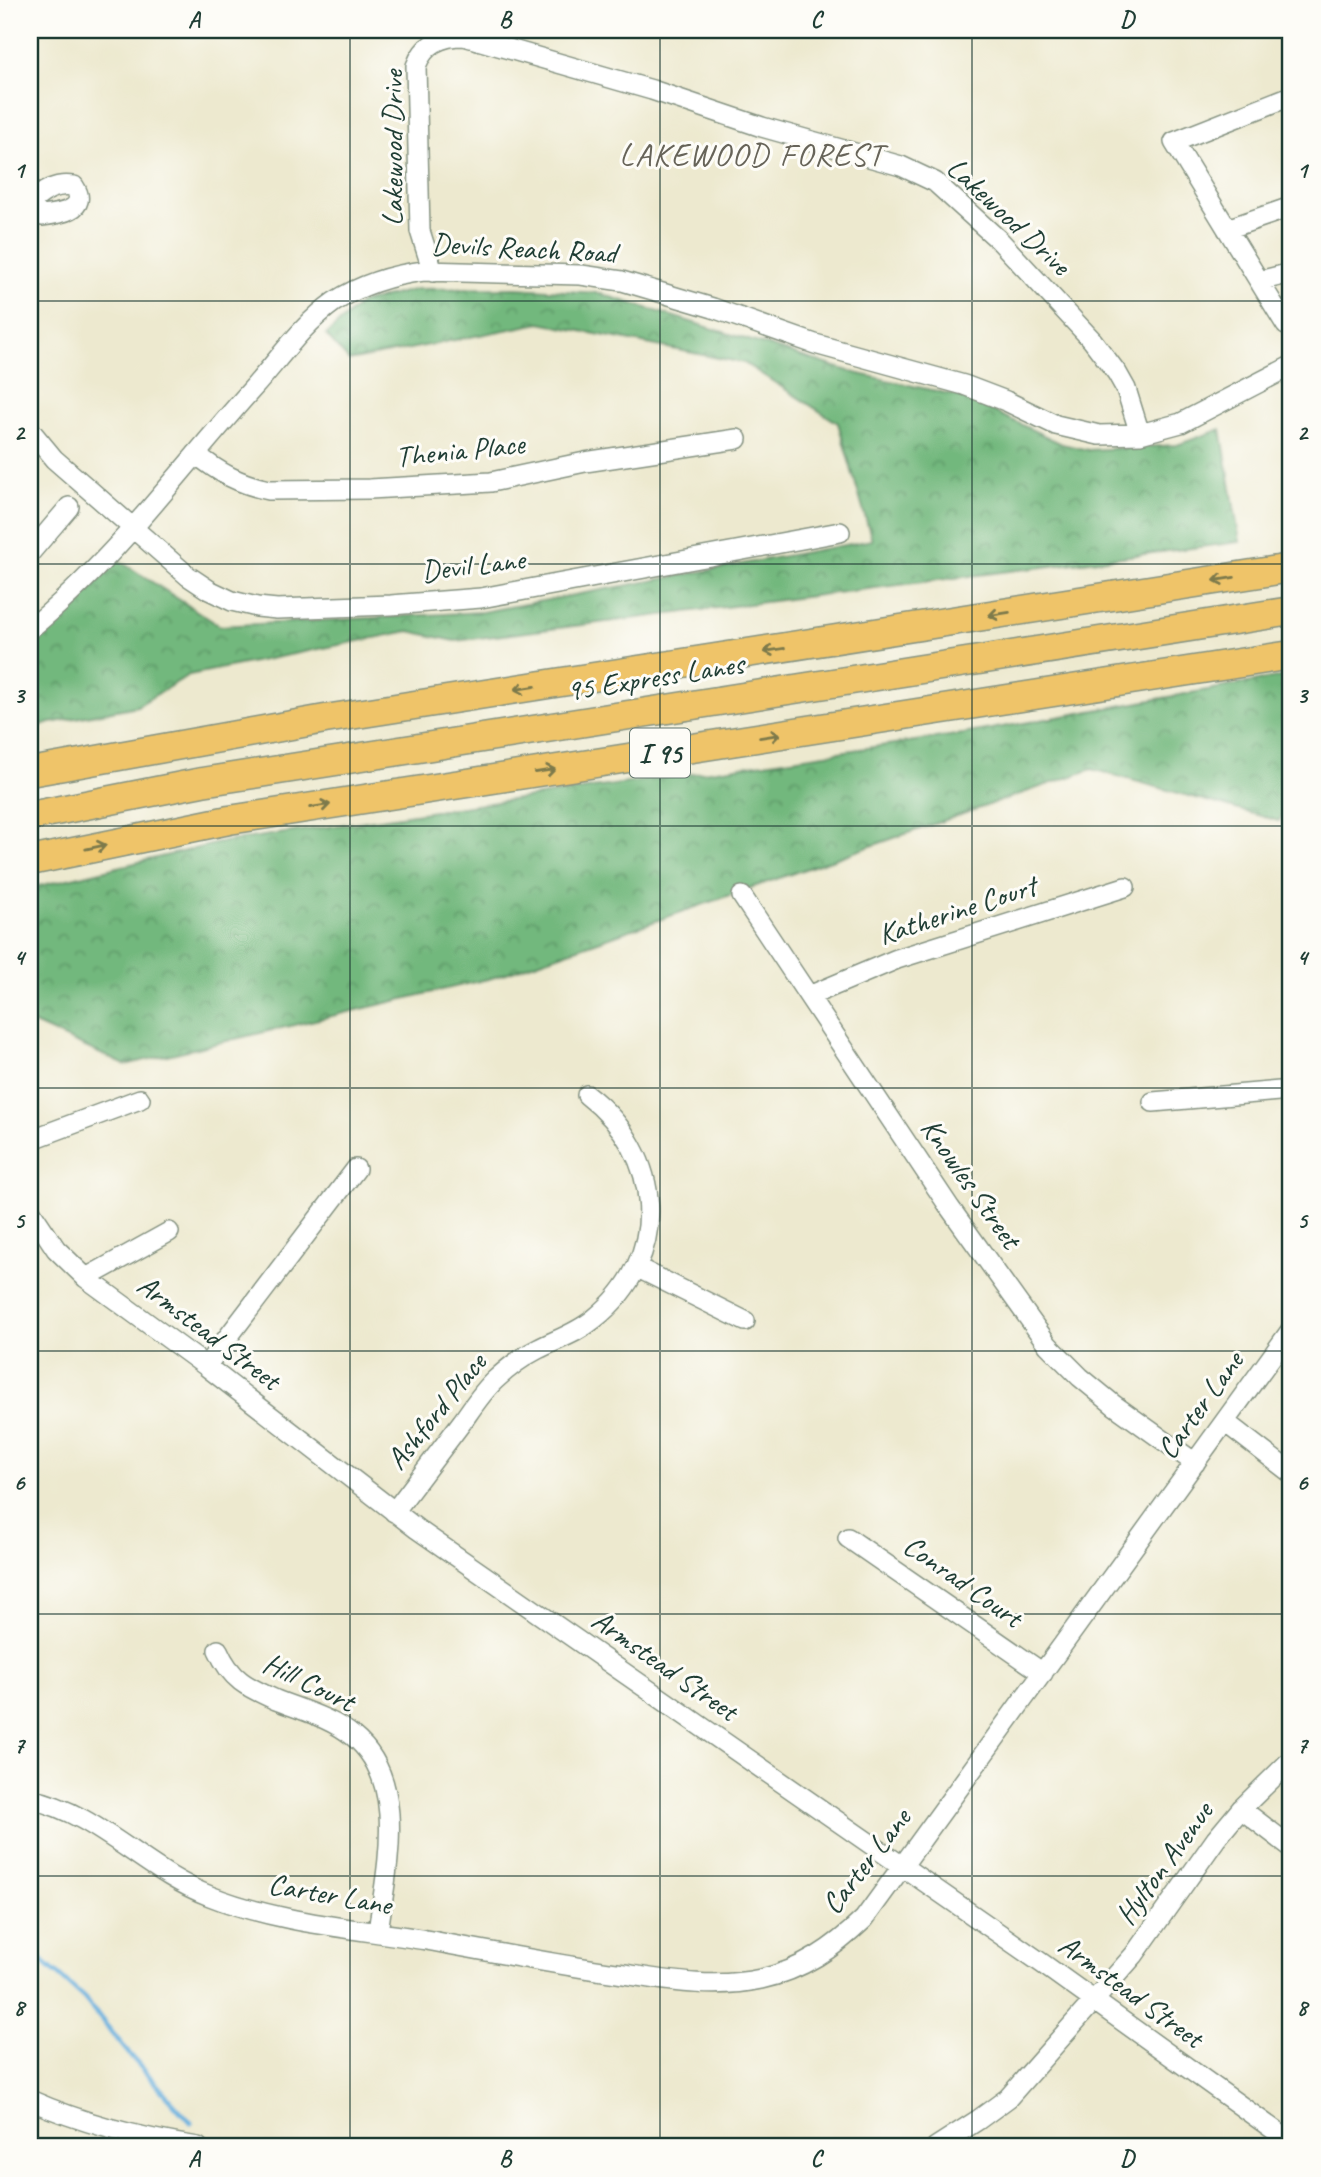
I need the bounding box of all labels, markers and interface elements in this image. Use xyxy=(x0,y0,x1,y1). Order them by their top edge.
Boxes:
text: A xyxy=(188,5,202,34)
text: B xyxy=(499,5,513,34)
text: C xyxy=(811,5,825,34)
text: D xyxy=(1120,5,1136,34)
street label: Lakewood Drive xyxy=(373,68,411,226)
district label: LAKEWOOD FOREST xyxy=(619,134,889,175)
street label: Lakewood Drive xyxy=(939,149,1081,285)
text: 1 xyxy=(14,156,27,185)
text: 1 xyxy=(1297,156,1310,185)
street label: Devils Reach Road xyxy=(430,224,622,272)
text: 2 xyxy=(14,418,27,447)
text: 2 xyxy=(1297,418,1310,447)
street label: Thenia Place xyxy=(394,424,528,476)
street label: Devil Lane xyxy=(419,540,529,590)
one-way arrow xyxy=(1213,573,1236,586)
one-way arrow xyxy=(988,608,1011,621)
street label: 95 Express Lanes xyxy=(564,644,749,710)
one-way arrow xyxy=(763,644,786,657)
text: 3 xyxy=(14,681,27,710)
text: 3 xyxy=(1297,681,1310,710)
one-way arrow xyxy=(514,682,537,695)
road number: I 95 xyxy=(630,728,690,778)
one-way arrow xyxy=(758,729,781,742)
one-way arrow xyxy=(533,764,556,777)
one-way arrow xyxy=(308,799,331,812)
one-way arrow xyxy=(84,839,107,853)
street label: Katherine Court xyxy=(873,865,1045,953)
text: 4 xyxy=(14,943,27,972)
text: 4 xyxy=(1297,943,1310,972)
street label: Knowles Street xyxy=(912,1111,1031,1258)
text: 5 xyxy=(14,1206,26,1235)
text: 5 xyxy=(1297,1206,1309,1235)
street label: Armstead Street xyxy=(130,1266,291,1400)
street label: Carter Lane xyxy=(1148,1342,1253,1466)
street label: Ashford Place xyxy=(377,1343,496,1477)
text: 6 xyxy=(14,1468,27,1497)
text: 6 xyxy=(1297,1468,1310,1497)
street label: Conrad Court xyxy=(896,1526,1032,1638)
street label: Armstead Street xyxy=(585,1601,748,1731)
street label: Hill Court xyxy=(257,1644,364,1722)
text: 7 xyxy=(14,1731,27,1760)
text: 7 xyxy=(1297,1731,1310,1760)
street label: Hylton Avenue xyxy=(1107,1792,1223,1932)
street label: Carter Lane xyxy=(813,1799,921,1922)
street label: Carter Lane xyxy=(266,1865,397,1924)
street label: Armstead Street xyxy=(1051,1926,1213,2058)
text: 8 xyxy=(14,1993,27,2022)
text: 8 xyxy=(1297,1993,1310,2022)
text: A xyxy=(188,2144,202,2173)
text: B xyxy=(499,2144,513,2173)
text: C xyxy=(811,2144,825,2173)
text: D xyxy=(1120,2144,1136,2173)

